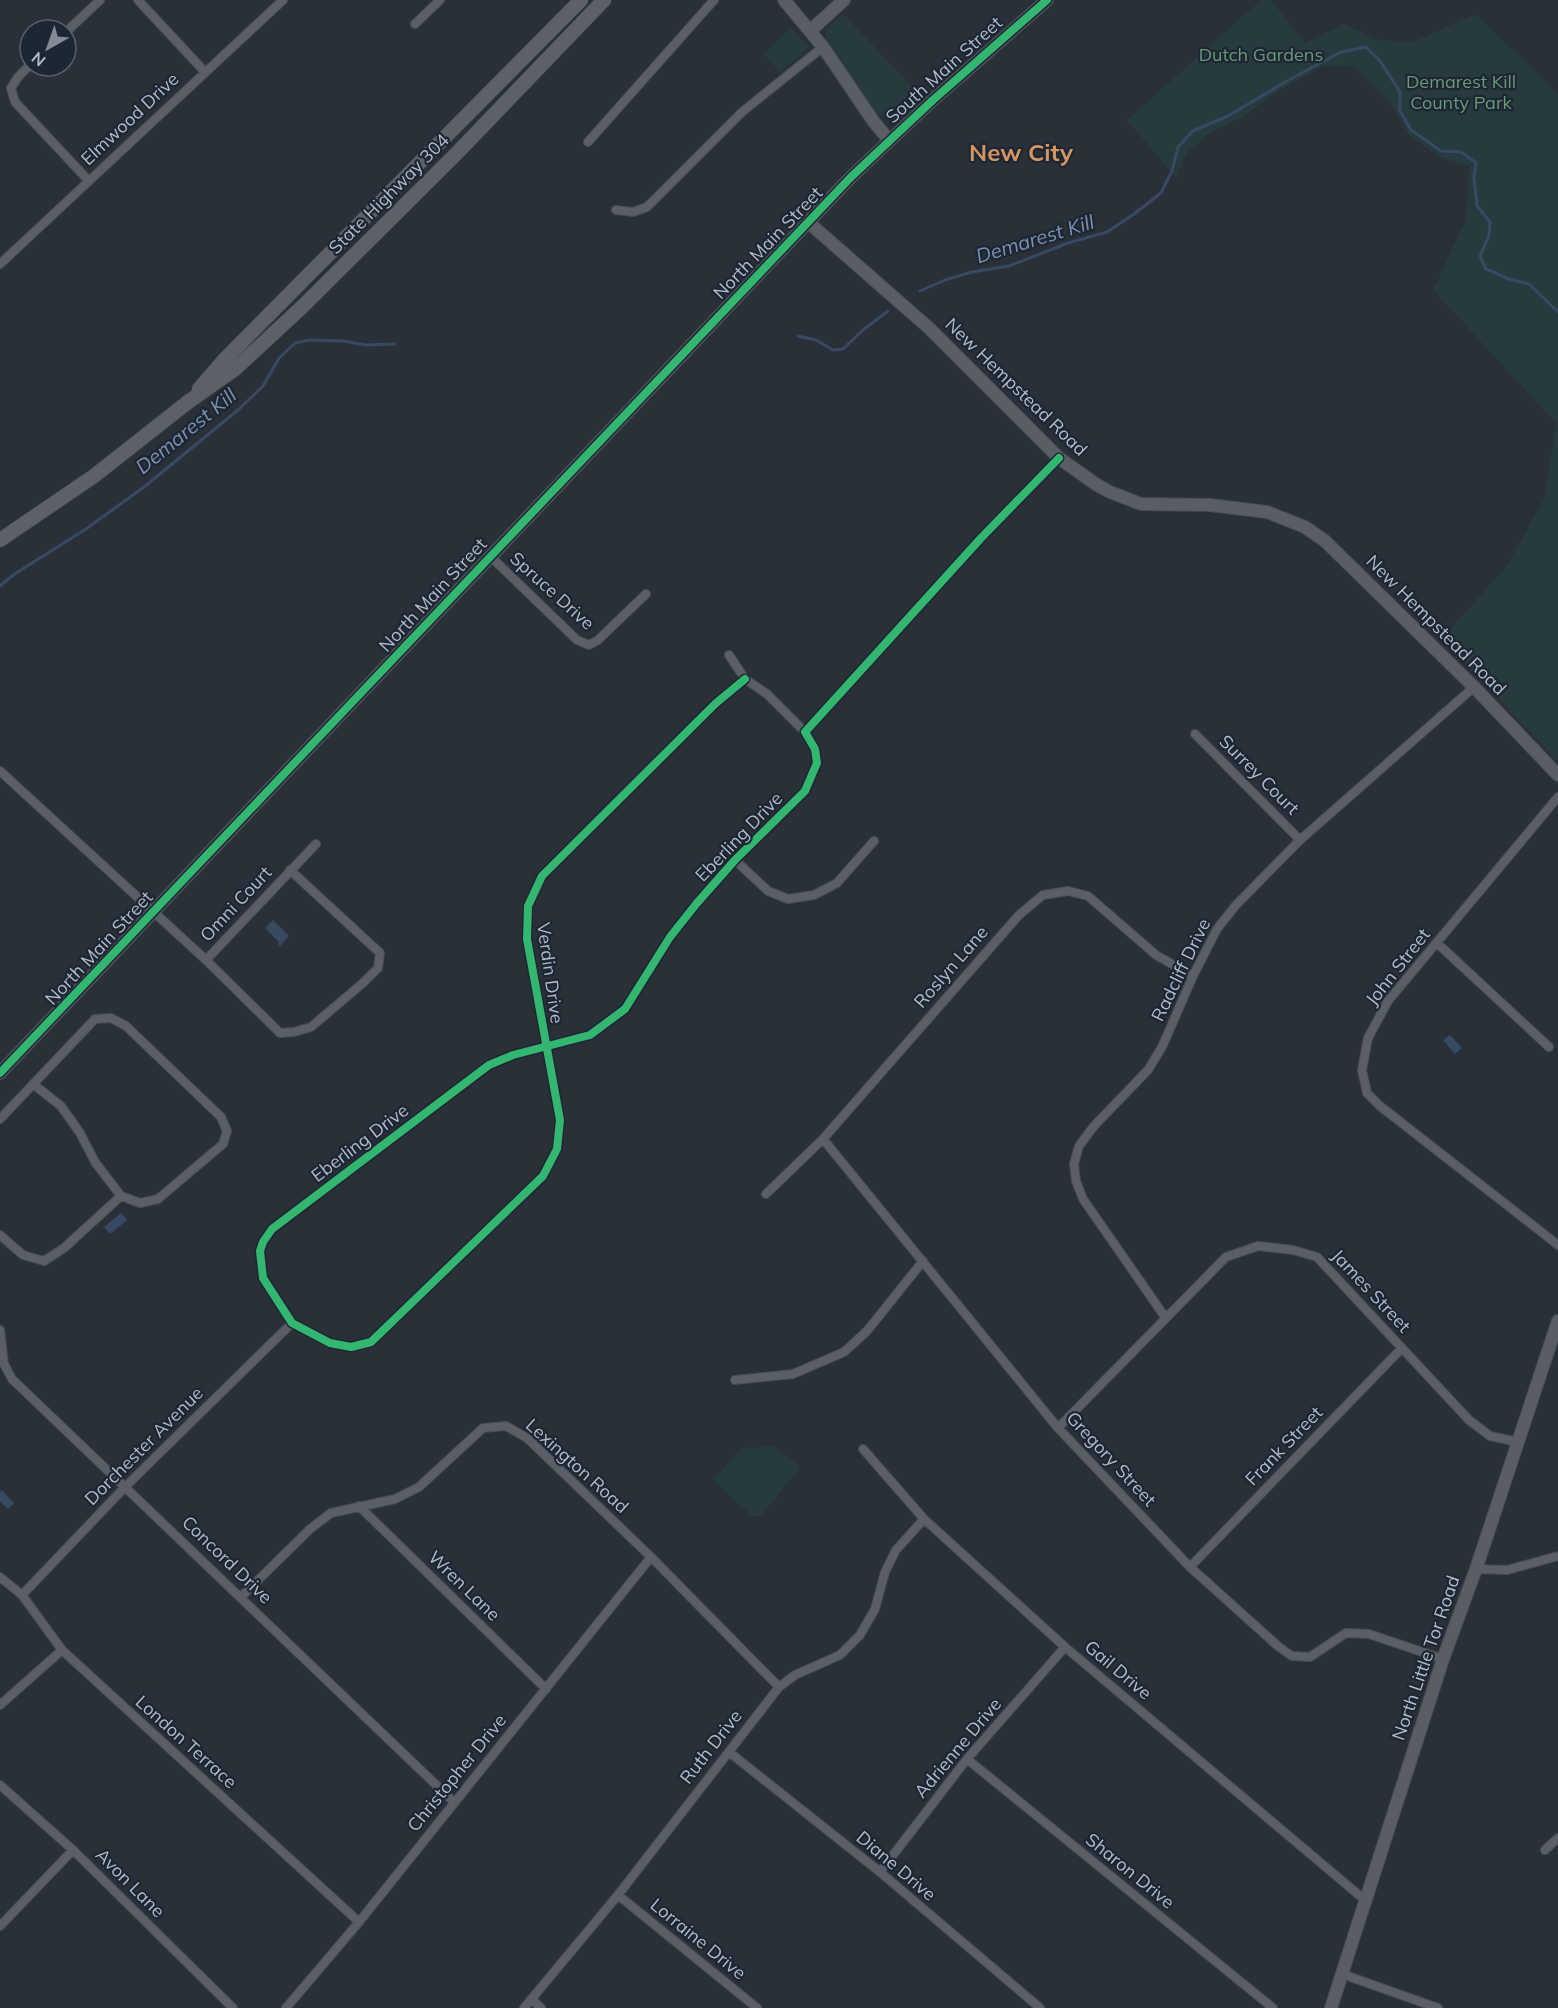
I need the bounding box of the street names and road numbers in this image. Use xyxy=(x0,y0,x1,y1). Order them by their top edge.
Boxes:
street label: South Main Street xyxy=(881,11,1007,128)
street label: Elmwood Drive xyxy=(76,67,183,170)
street label: State Highway 304 xyxy=(324,128,454,259)
street label: North Main Street xyxy=(708,181,827,304)
street label: New Hempstead Road xyxy=(940,313,1092,461)
street label: North Main Street xyxy=(374,533,491,657)
street label: Spruce Drive xyxy=(505,547,599,635)
street label: New Hempstead Road xyxy=(1361,550,1511,700)
street label: Surrey Court xyxy=(1214,730,1304,820)
street label: Eberling Drive xyxy=(690,787,787,886)
street label: Omni Court xyxy=(195,861,276,946)
street label: North Main Street xyxy=(40,886,157,1010)
street label: Radcliff Drive xyxy=(1146,915,1215,1025)
street label: Verdin Drive xyxy=(532,921,569,1025)
street label: Roslyn Lane xyxy=(909,921,993,1013)
street label: John Street xyxy=(1360,923,1435,1010)
street label: Eberling Drive xyxy=(307,1099,413,1187)
street label: James Street xyxy=(1327,1244,1416,1337)
street label: Dorchester Avenue xyxy=(80,1382,208,1510)
street label: Frank Street xyxy=(1240,1401,1327,1490)
street label: Gregory Street xyxy=(1061,1406,1161,1511)
street label: Lexington Road xyxy=(521,1413,634,1518)
street label: Concord Drive xyxy=(177,1511,277,1609)
street label: Wren Lane xyxy=(423,1546,505,1626)
street label: North Little Tor Road xyxy=(1387,1572,1465,1743)
street label: Gail Drive xyxy=(1080,1635,1157,1704)
street label: London Terrace xyxy=(131,1690,242,1793)
street label: Adrienne Drive xyxy=(909,1693,1006,1802)
street label: Ruth Drive xyxy=(674,1705,747,1788)
street label: Christopher Drive xyxy=(402,1709,511,1836)
street label: Diane Drive xyxy=(852,1826,941,1906)
street label: Sharon Drive xyxy=(1081,1828,1180,1914)
street label: Avon Lane xyxy=(91,1843,170,1922)
street label: Lorraine Drive xyxy=(646,1893,751,1984)

